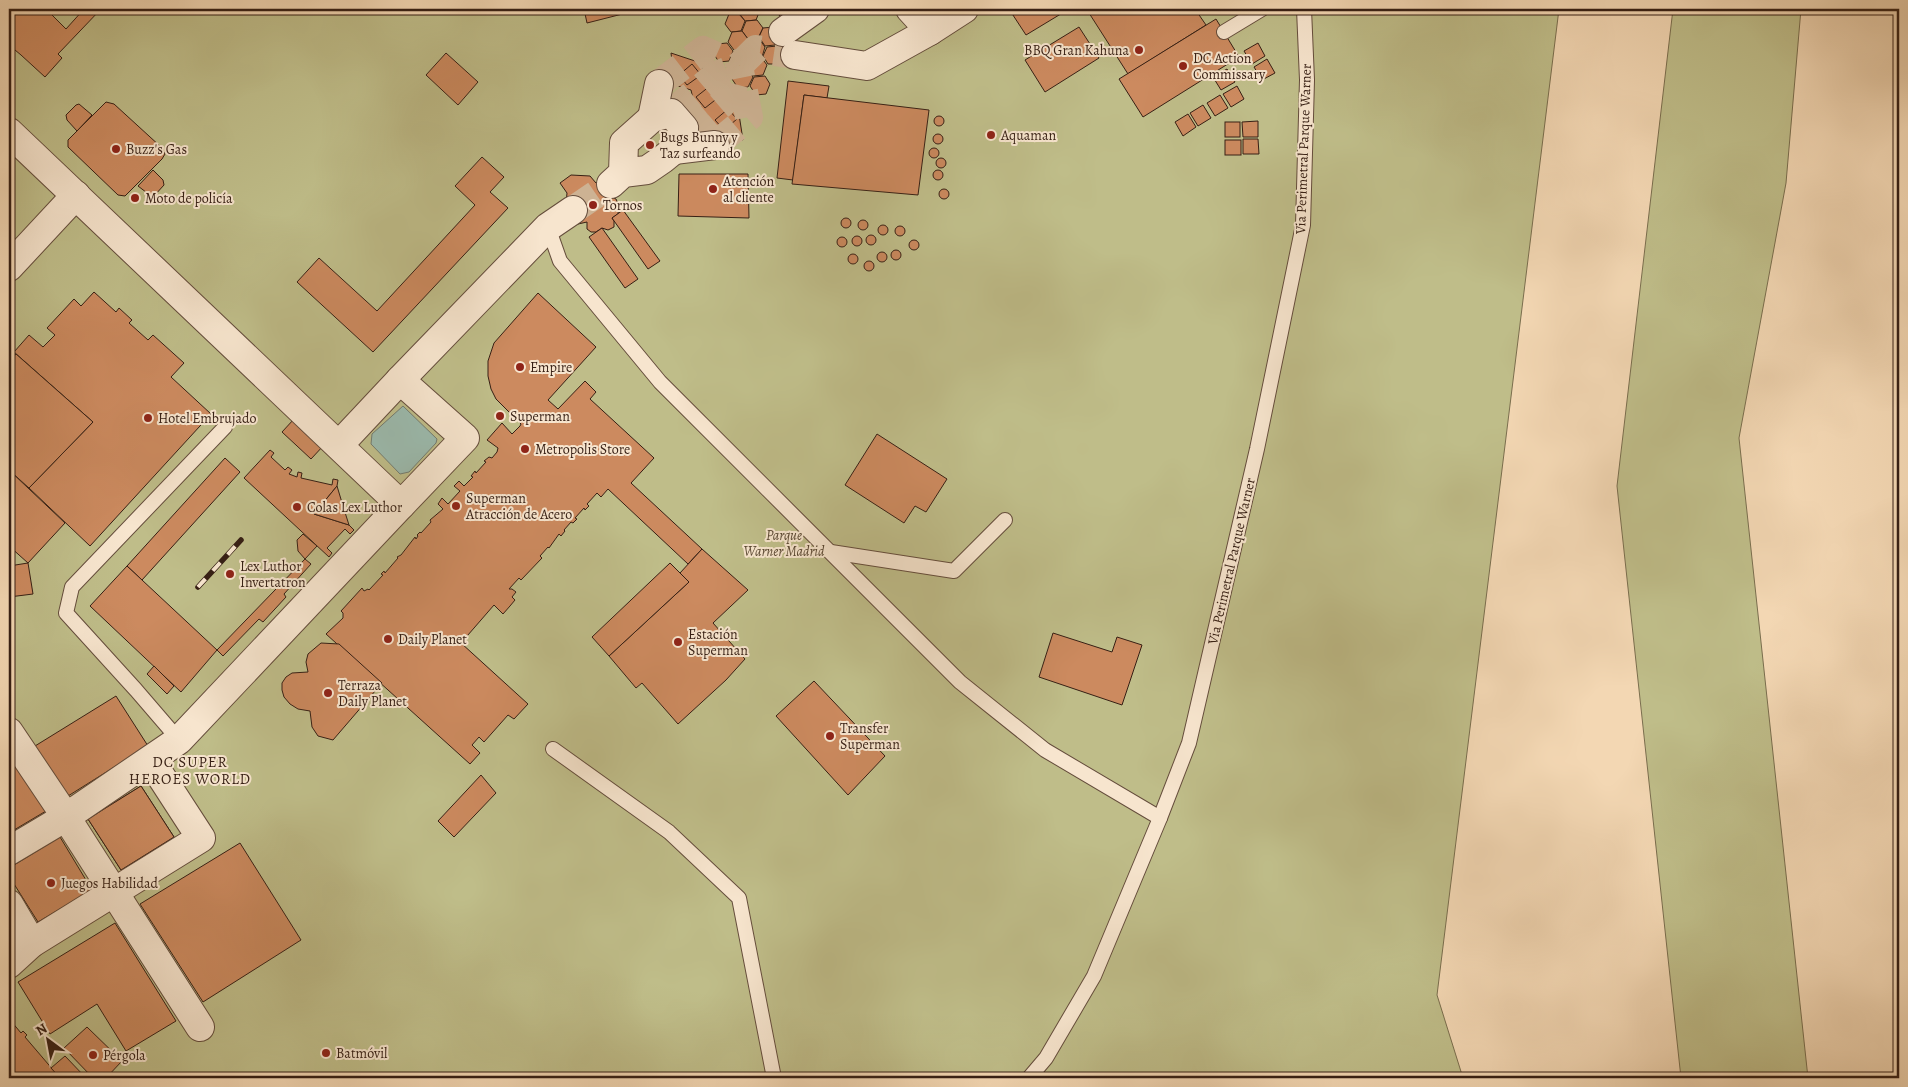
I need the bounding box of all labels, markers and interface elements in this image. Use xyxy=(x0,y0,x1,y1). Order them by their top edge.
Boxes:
place label: BBQ Gran Kahuna xyxy=(1024,41,1129,60)
marker: BBQ Gran Kahuna xyxy=(1133,44,1145,56)
place label: DC Action Commissary xyxy=(1193,49,1266,84)
marker: DC Action Commissary xyxy=(1177,60,1189,72)
street label: Via Perimetral Parque Warner xyxy=(1291,63,1316,236)
place label: Aquaman xyxy=(1000,126,1056,145)
place label: Bugs Bunny y Taz surfeando xyxy=(660,128,741,163)
marker: Aquaman xyxy=(985,129,997,141)
marker: Bugs Bunny y Taz surfeando xyxy=(644,139,656,151)
place label: Buzz's Gas xyxy=(126,140,187,159)
marker: Buzz's Gas xyxy=(110,143,122,155)
place label: Atención al cliente xyxy=(722,172,775,207)
marker: Atención al cliente xyxy=(707,183,719,195)
place label: Moto de policía xyxy=(145,189,233,208)
marker: Moto de policía xyxy=(129,192,141,204)
place label: Tornos xyxy=(603,196,642,215)
marker: Tornos xyxy=(587,199,599,211)
place label: Empire xyxy=(530,358,572,377)
marker: Empire xyxy=(514,361,526,373)
place label: Superman xyxy=(510,407,570,426)
place label: Hotel Embrujado xyxy=(158,409,256,428)
marker: Superman xyxy=(494,410,506,422)
marker: Hotel Embrujado xyxy=(142,412,154,424)
place label: Metropolis Store xyxy=(535,440,630,459)
marker: Metropolis Store xyxy=(519,443,531,455)
street label: Via Perimetral Parque Warner xyxy=(1203,475,1260,647)
place label: Superman Atracción de Acero xyxy=(465,489,572,524)
place label: Colas Lex Luthor xyxy=(307,498,403,517)
marker: Superman Atracción de Acero xyxy=(450,500,462,512)
marker: Colas Lex Luthor xyxy=(291,501,303,513)
park label: Parque Warner Madrid xyxy=(744,526,825,561)
place label: Lex Luthor Invertatron xyxy=(240,557,306,592)
marker: Lex Luthor Invertatron xyxy=(224,568,236,580)
place label: Estación Superman xyxy=(688,625,748,660)
place label: Daily Planet xyxy=(398,630,467,649)
marker: Daily Planet xyxy=(382,633,394,645)
marker: Estación Superman xyxy=(672,636,684,648)
place label: Terraza Daily Planet xyxy=(338,676,407,711)
marker: Terraza Daily Planet xyxy=(322,687,334,699)
place label: Transfer Superman xyxy=(840,719,900,754)
marker: Transfer Superman xyxy=(824,730,836,742)
district label: DC SUPER HEROES WORLD xyxy=(129,752,251,789)
place label: Juegos Habilidad xyxy=(61,874,159,893)
marker: Juegos Habilidad xyxy=(45,877,57,889)
north arrow xyxy=(22,1014,72,1064)
text: N xyxy=(32,1019,51,1040)
place label: Batmóvil xyxy=(336,1044,388,1063)
place label: Pérgola xyxy=(103,1046,146,1065)
marker: Batmóvil xyxy=(320,1047,332,1059)
marker: Pérgola xyxy=(87,1049,99,1061)

